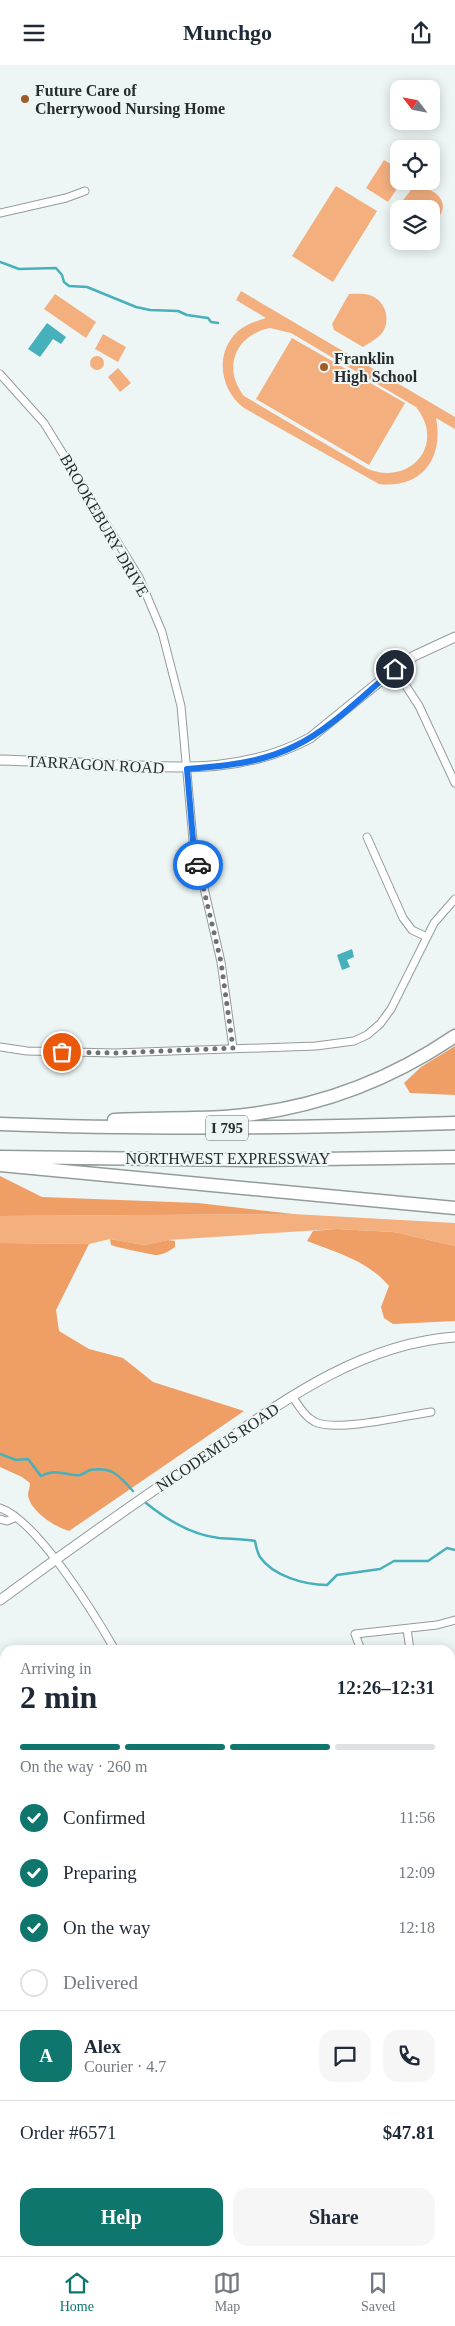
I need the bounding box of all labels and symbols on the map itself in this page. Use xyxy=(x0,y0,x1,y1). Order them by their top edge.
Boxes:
north arrow xyxy=(390,80,440,130)
place label: Future Care of Cherrywood Nursing Home xyxy=(35,82,225,118)
marker: Future Care of Cherrywood Nursing Home xyxy=(19,93,31,105)
place label: Franklin High School xyxy=(334,350,418,386)
marker: Franklin High School xyxy=(318,361,330,373)
street label: BROOKEBURY DRIVE xyxy=(57,451,152,599)
pin xyxy=(374,648,416,690)
street label: TARRAGON ROAD xyxy=(27,752,165,777)
courier xyxy=(173,840,223,890)
pin xyxy=(41,1031,83,1073)
road number: I 795 xyxy=(206,1115,248,1141)
street label: NORTHWEST EXPRESSWAY xyxy=(126,1150,331,1167)
street label: NICODEMUS ROAD xyxy=(153,1400,282,1495)

